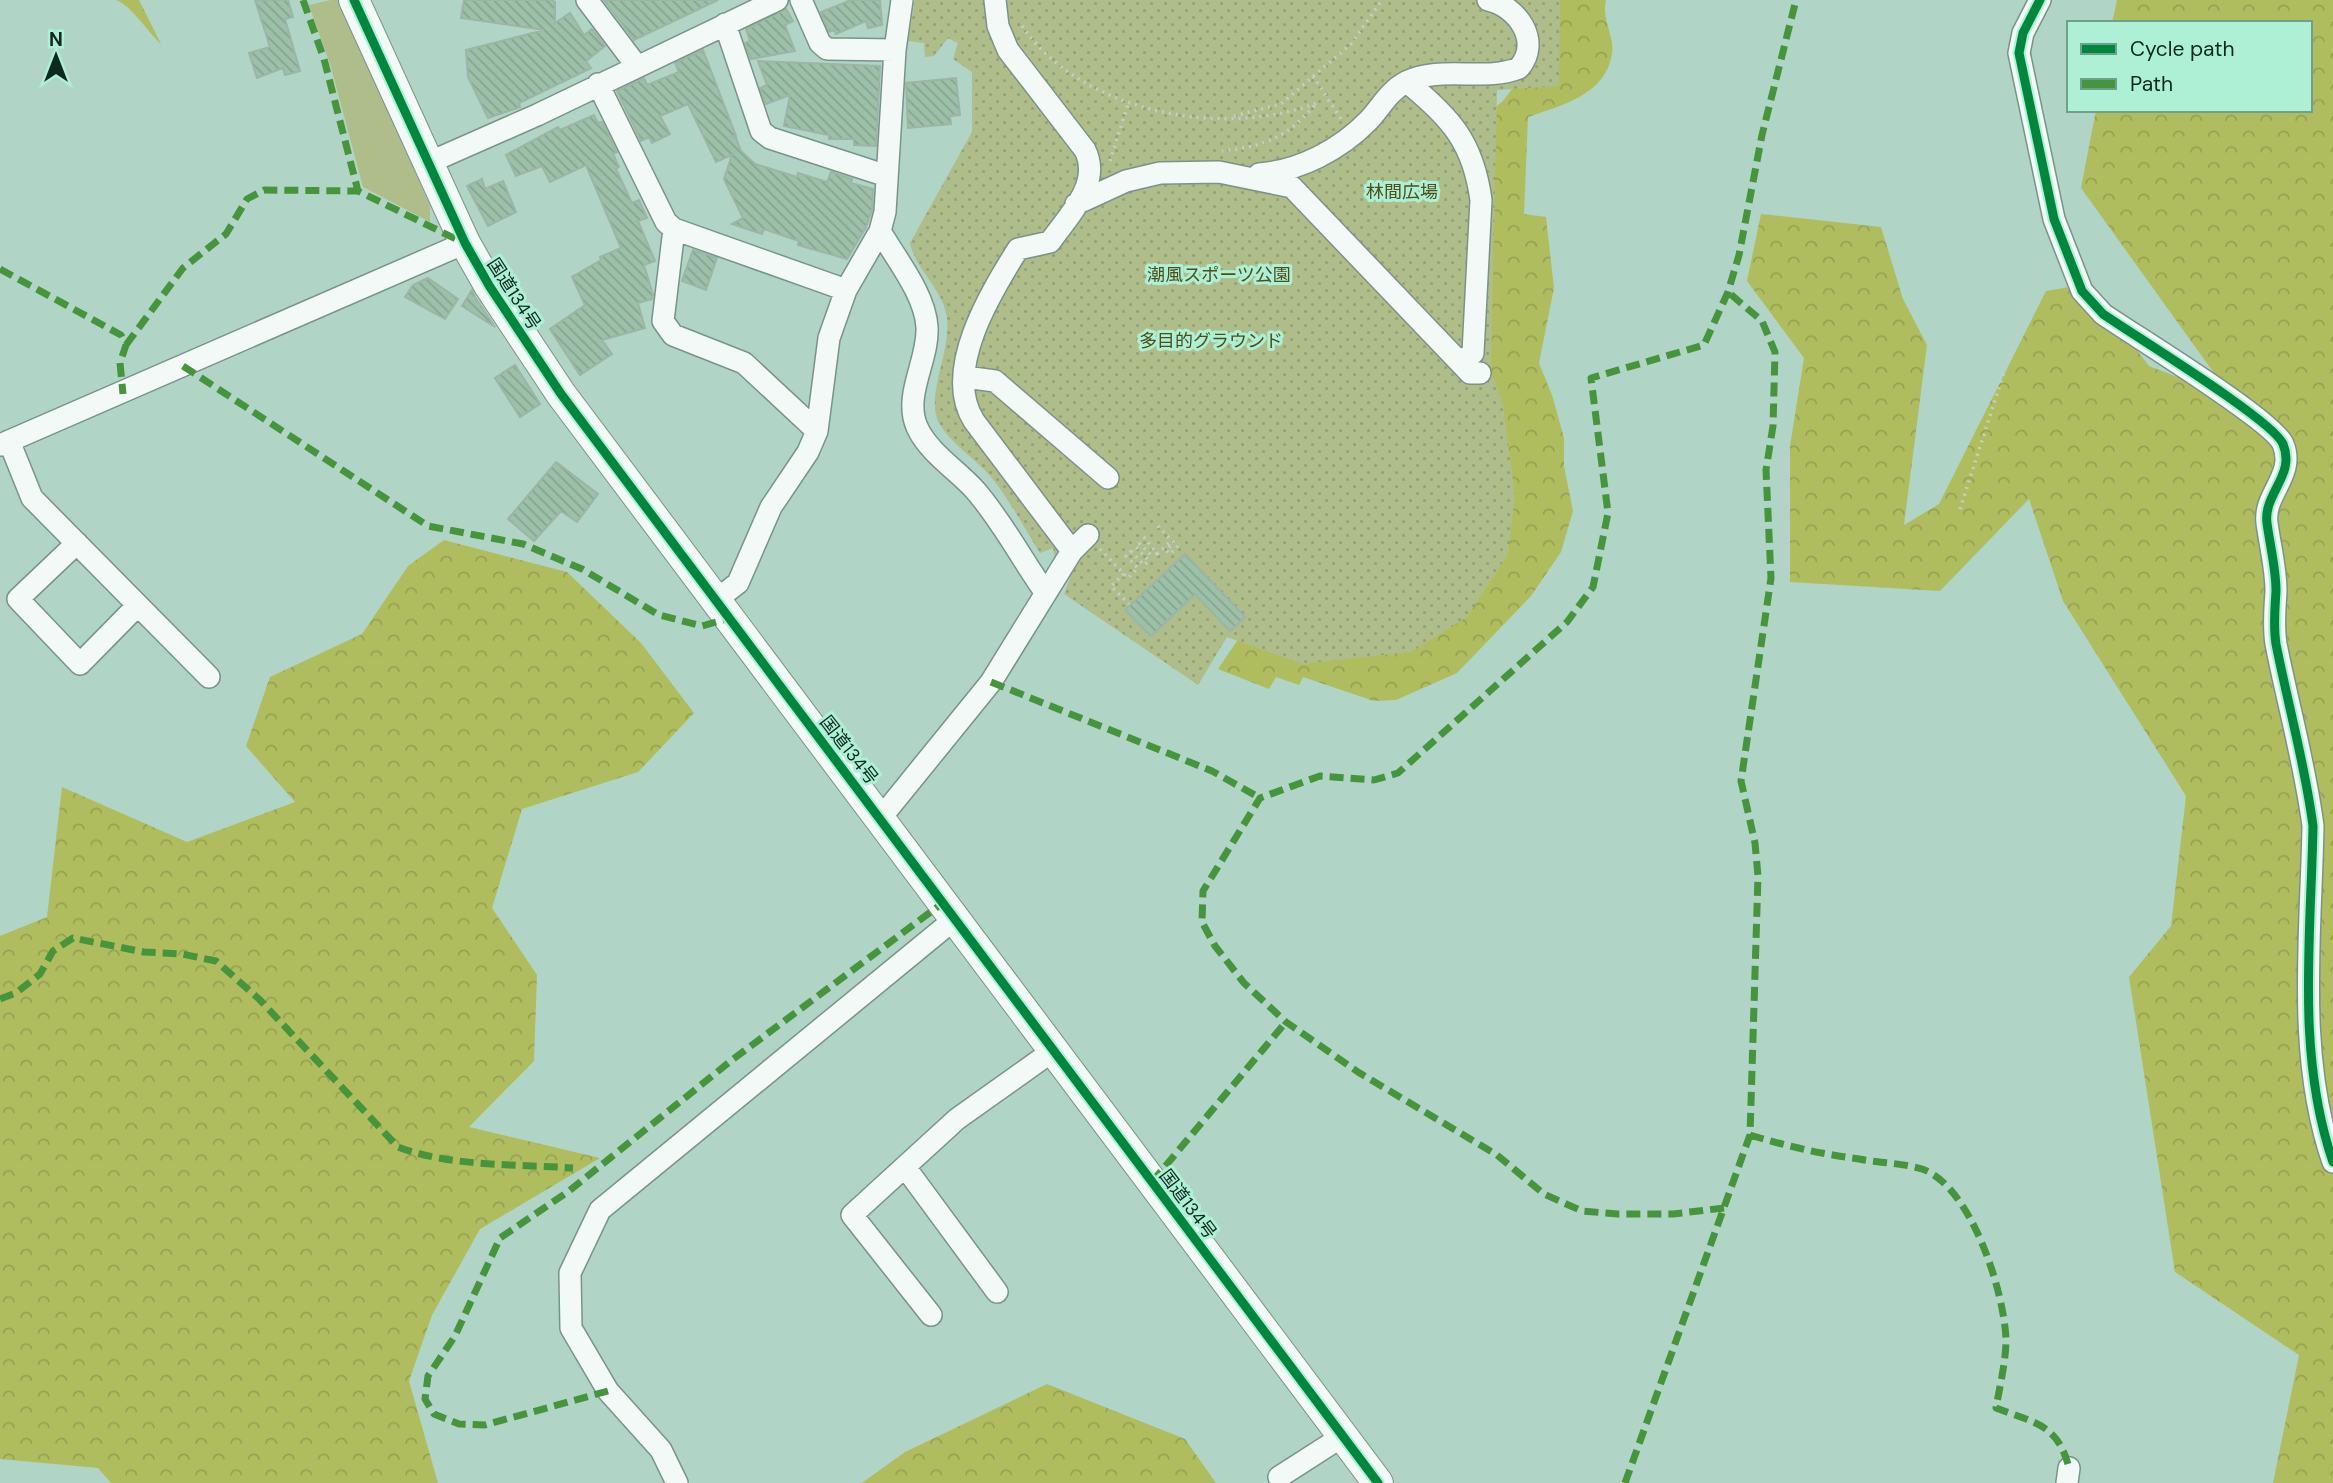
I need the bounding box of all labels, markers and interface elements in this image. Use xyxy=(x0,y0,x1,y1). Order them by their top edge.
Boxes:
north arrow xyxy=(21,21,91,91)
legend xyxy=(2067,21,2312,112)
text: N xyxy=(49,27,63,52)
text: Cycle path xyxy=(2130,35,2235,63)
text: Path xyxy=(2130,70,2173,98)
park label: 林間広場 xyxy=(1366,180,1438,204)
street label: 国道134号 xyxy=(482,253,546,335)
park label: 潮風スポーツ公園 xyxy=(1147,263,1291,287)
park label: 多目的グラウンド xyxy=(1139,329,1283,353)
street label: 国道134号 xyxy=(815,711,883,789)
street label: 国道134号 xyxy=(1154,1164,1222,1244)

